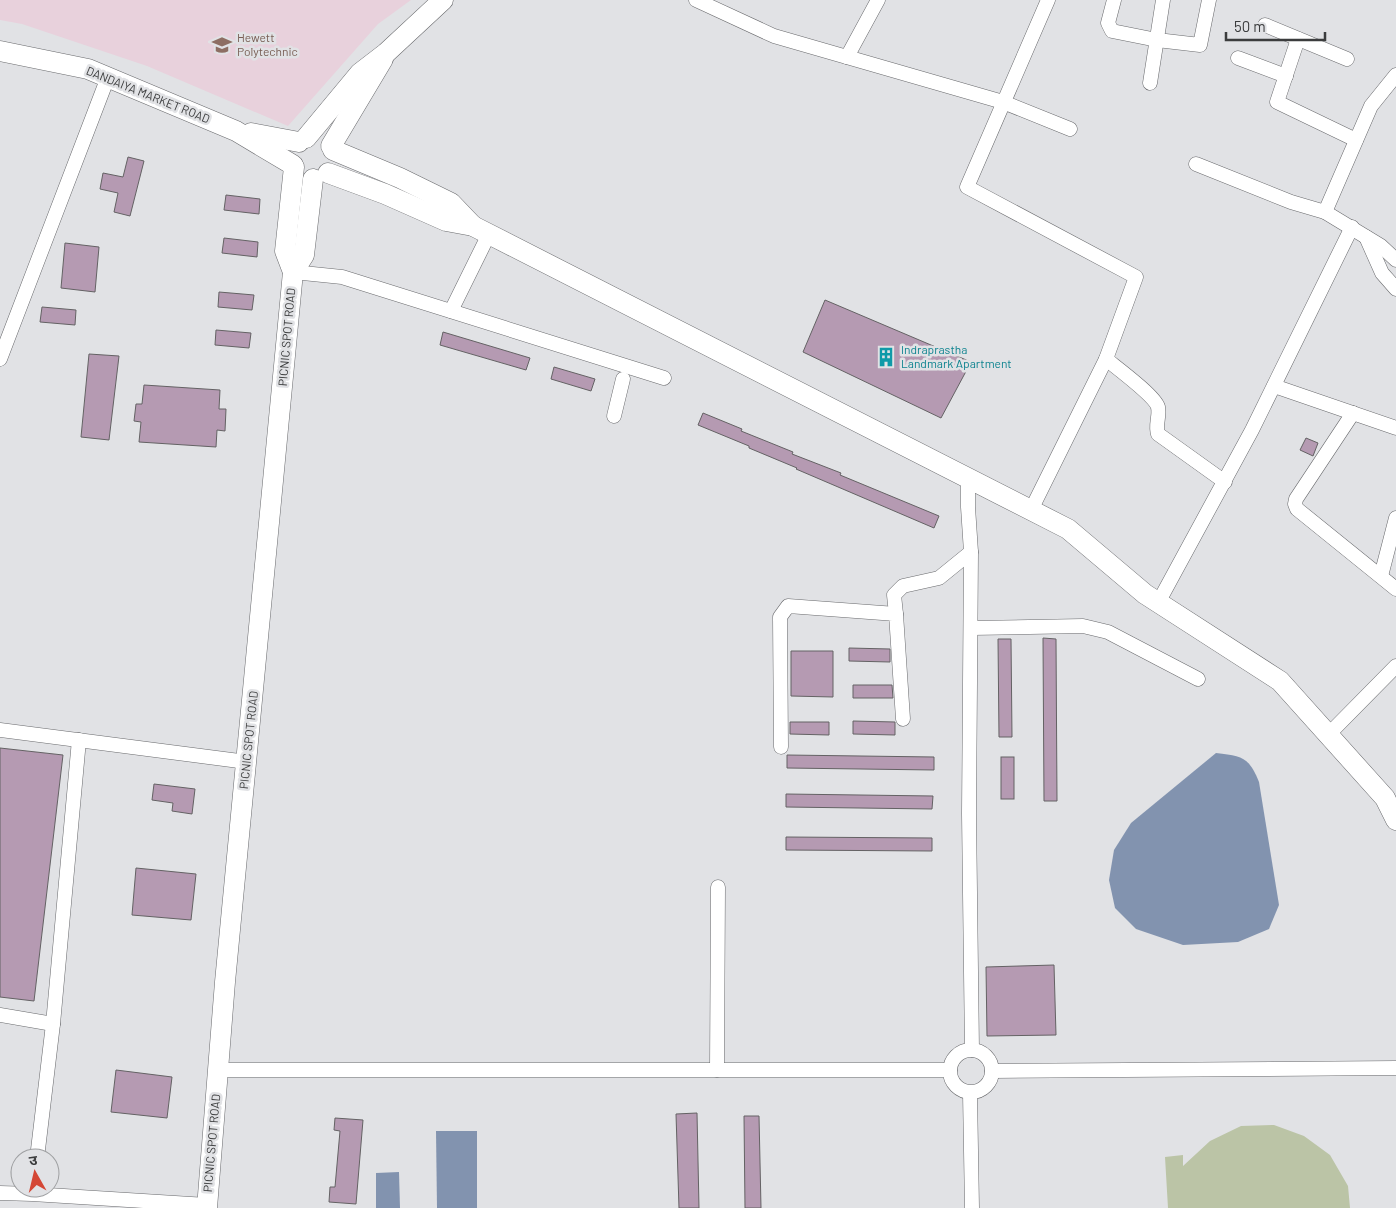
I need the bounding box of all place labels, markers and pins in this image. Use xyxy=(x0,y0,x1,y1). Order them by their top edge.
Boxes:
place label: Hewett Polytechnic xyxy=(237,30,298,58)
school or university icon: Hewett Polytechnic xyxy=(211,34,233,56)
place label: Indraprastha Landmark Apartment xyxy=(901,342,1012,370)
building icon: Indraprastha Landmark Apartment xyxy=(875,346,897,368)

